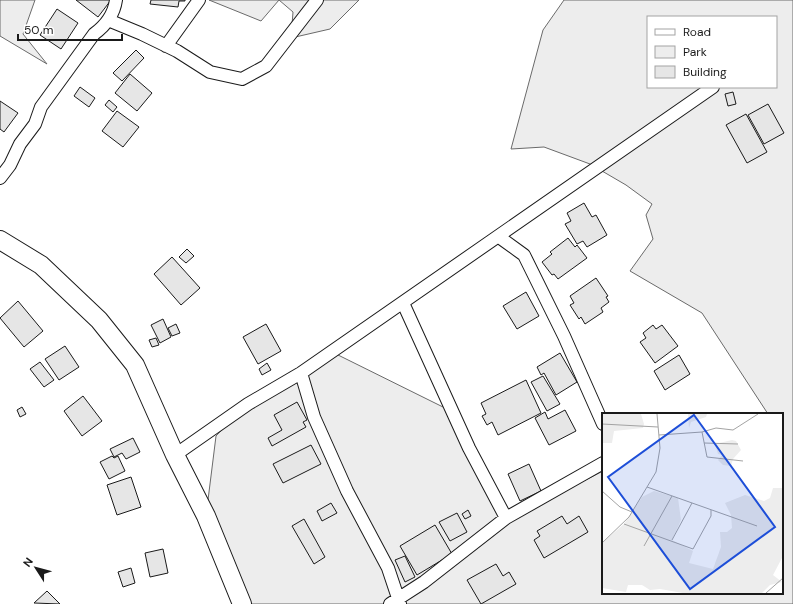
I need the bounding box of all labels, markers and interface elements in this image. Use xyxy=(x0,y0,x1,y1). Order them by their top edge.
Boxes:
scale bar xyxy=(18,16,122,42)
legend xyxy=(647,16,777,88)
text: 50 m xyxy=(24,22,53,38)
text: Road xyxy=(683,24,711,40)
text: Park xyxy=(683,44,707,60)
text: Building xyxy=(683,64,727,80)
inset map xyxy=(602,413,783,594)
north arrow xyxy=(16,548,56,588)
text: N xyxy=(20,555,36,569)

